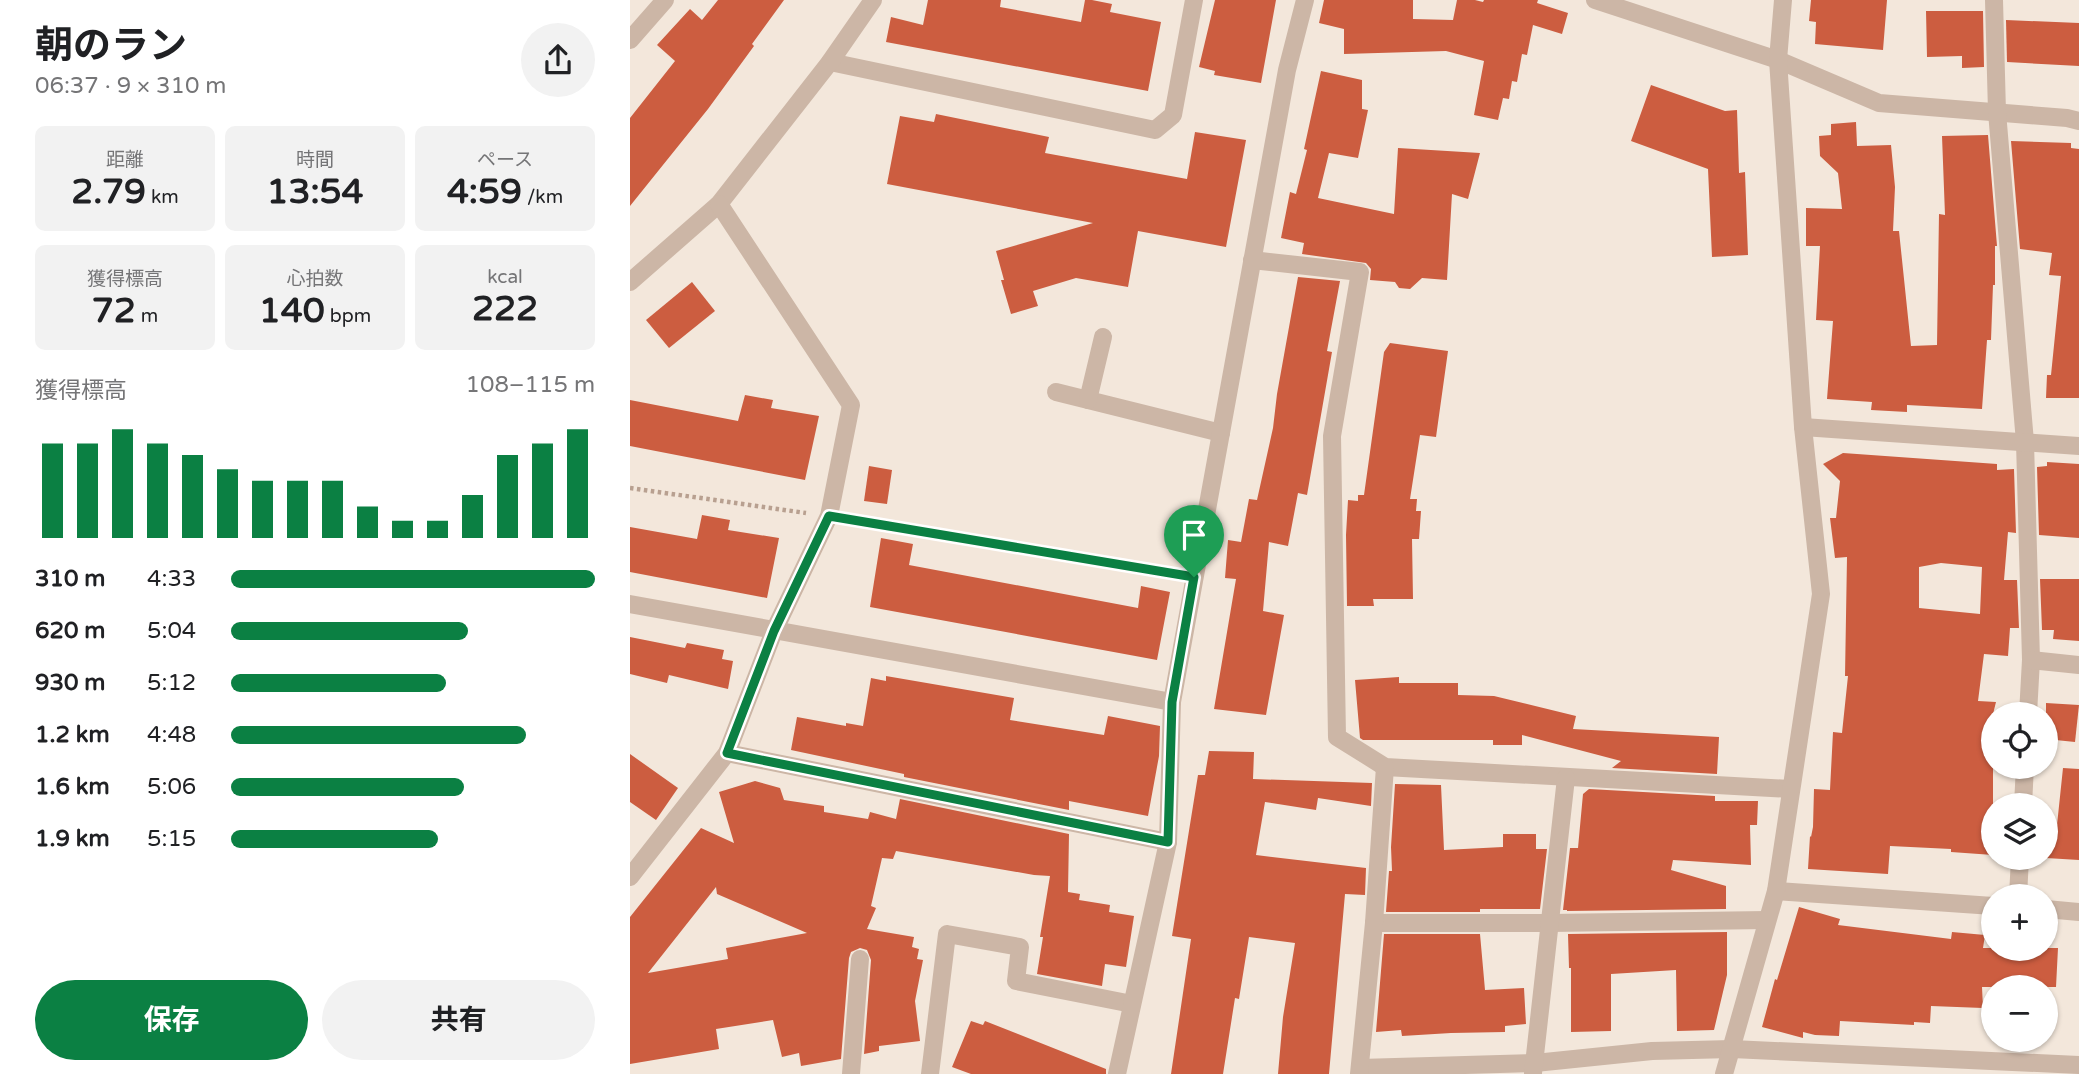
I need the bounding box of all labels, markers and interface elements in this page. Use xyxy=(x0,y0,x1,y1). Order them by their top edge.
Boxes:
text: 朝のラン xyxy=(35,23,187,69)
button: share xyxy=(521,23,595,97)
text: 06:37 · 9 × 310 m xyxy=(35,72,226,100)
text: 距離 xyxy=(106,149,144,171)
text: 時間 xyxy=(296,149,334,171)
text: ペース xyxy=(477,149,533,171)
text: 2.79 xyxy=(71,171,146,213)
text: 13:54 xyxy=(266,171,364,213)
text: 4:59 xyxy=(447,171,522,213)
text: km xyxy=(146,186,179,208)
text: /km xyxy=(522,186,563,208)
text: kcal xyxy=(487,266,523,288)
text: 獲得標高 xyxy=(87,268,163,290)
text: 心拍数 xyxy=(286,268,344,290)
text: 222 xyxy=(472,288,538,330)
text: 72 xyxy=(92,290,136,332)
text: 140 xyxy=(259,290,325,332)
text: m xyxy=(136,305,158,327)
text: bpm xyxy=(325,305,371,327)
text: 108–115 m xyxy=(466,371,595,399)
text: 獲得標高 xyxy=(35,377,127,405)
pin xyxy=(1164,505,1224,577)
icon: arrive xyxy=(1175,516,1213,554)
text: 310 m xyxy=(35,565,105,593)
text: 4:33 xyxy=(147,565,196,593)
text: 620 m xyxy=(35,617,105,645)
text: 5:04 xyxy=(147,617,196,645)
text: 930 m xyxy=(35,669,105,697)
text: 5:12 xyxy=(147,669,196,697)
map controls xyxy=(1981,702,2058,1052)
button: locate xyxy=(1981,702,2058,779)
text: 1.2 km xyxy=(35,721,110,749)
text: 4:48 xyxy=(147,721,196,749)
text: 1.6 km xyxy=(35,773,110,801)
text: 5:06 xyxy=(147,773,196,801)
button: layers xyxy=(1981,793,2058,870)
text: 1.9 km xyxy=(35,825,110,853)
text: 5:15 xyxy=(147,825,196,853)
button: + xyxy=(1981,884,2058,961)
button: − xyxy=(1981,975,2058,1052)
button: 保存 xyxy=(35,980,308,1060)
button: 共有 xyxy=(322,980,595,1060)

